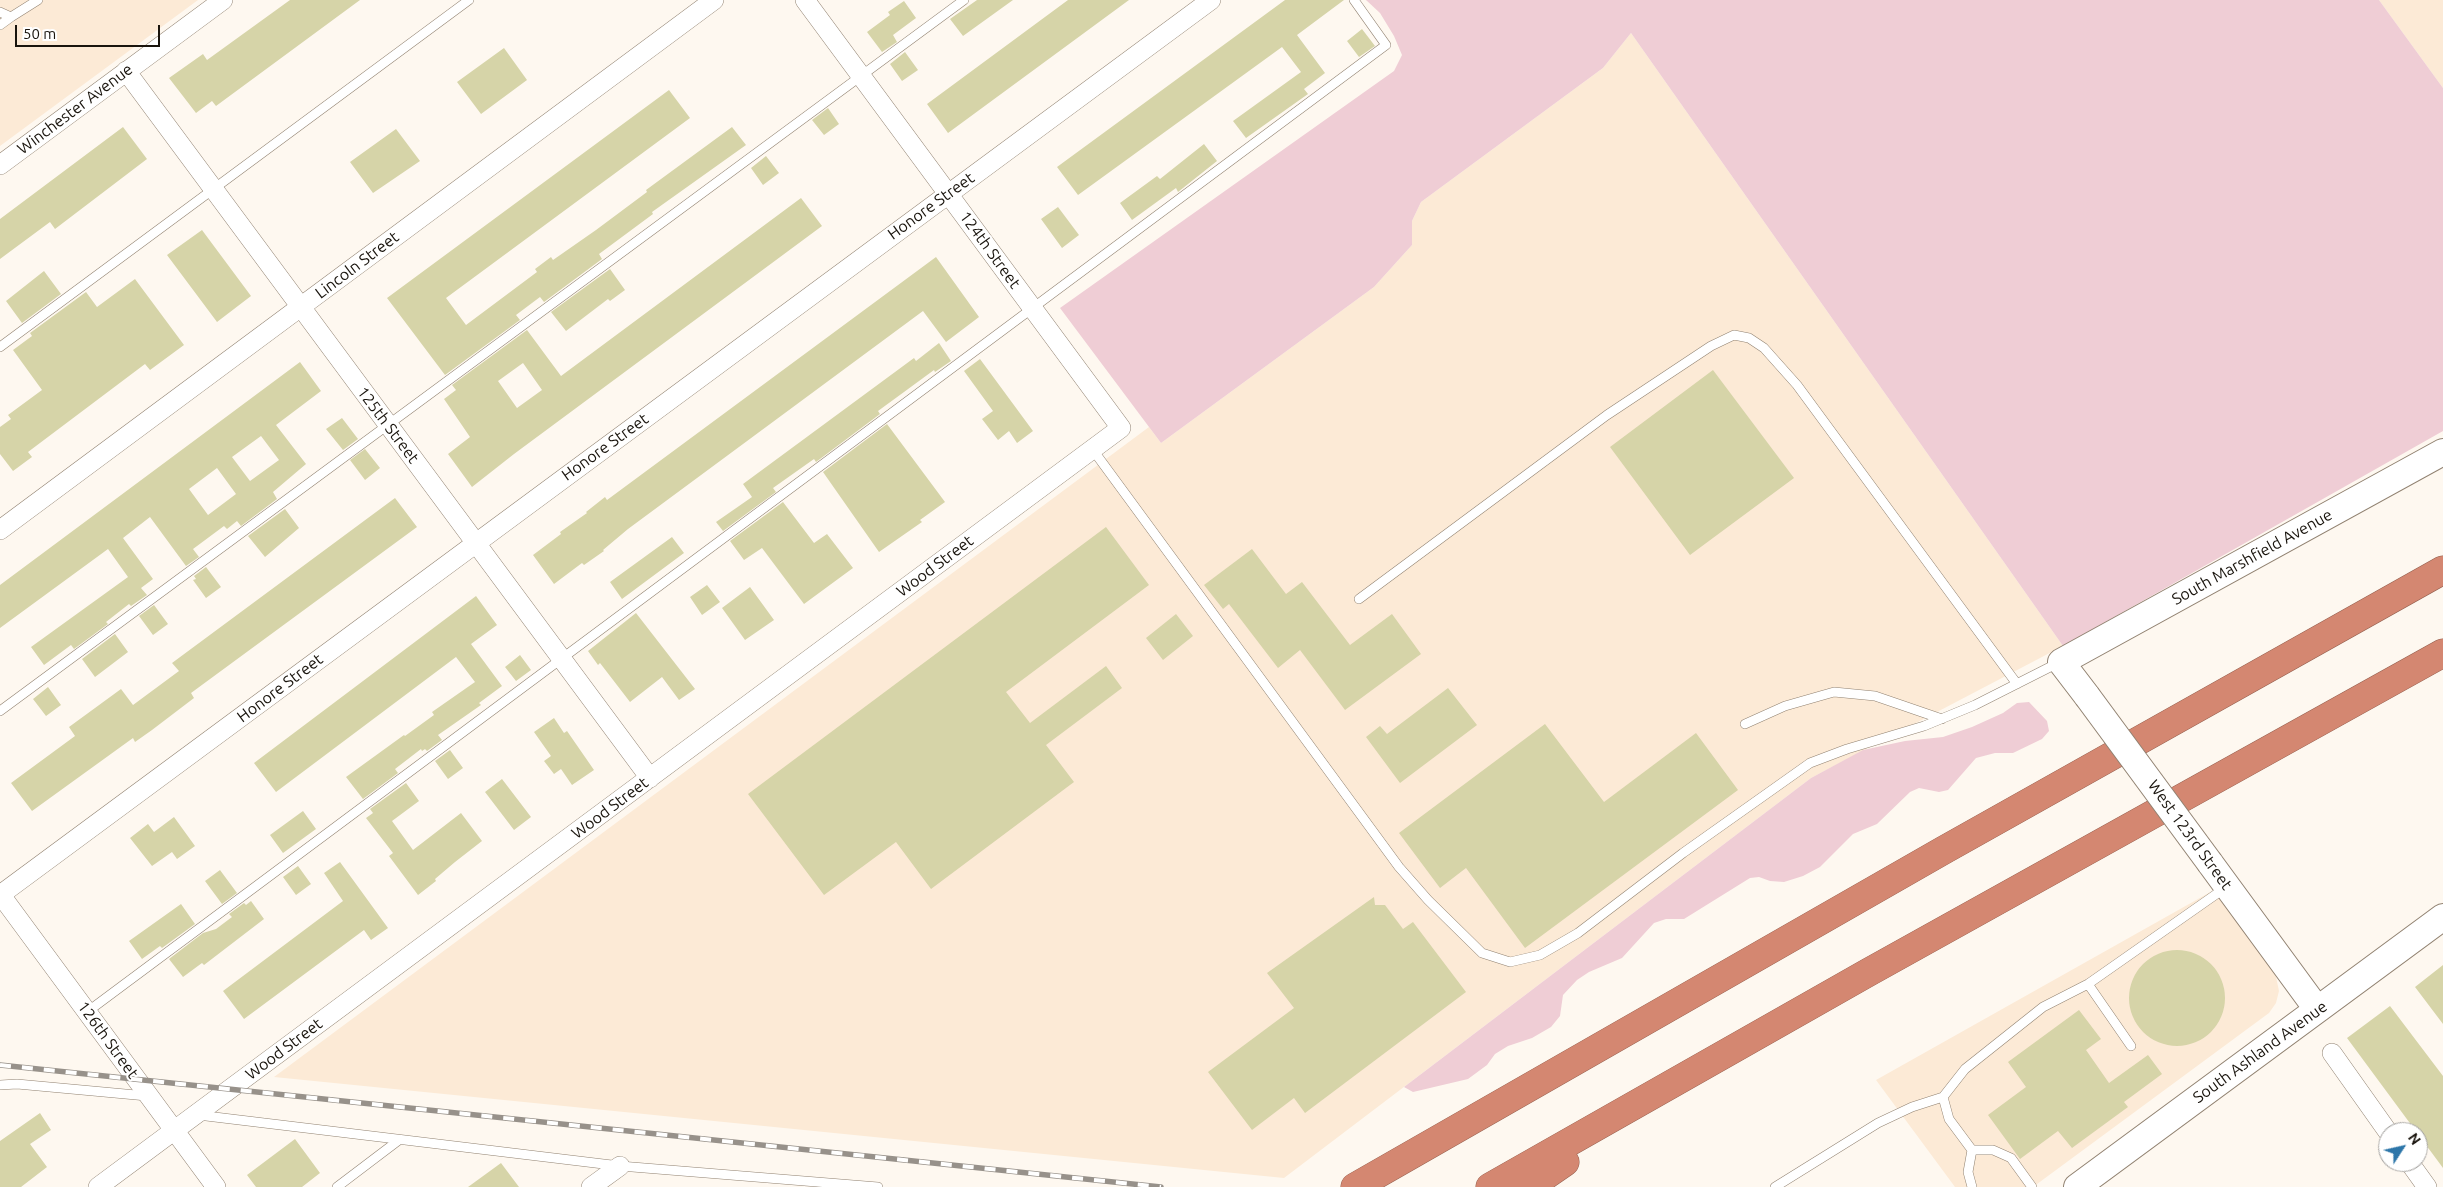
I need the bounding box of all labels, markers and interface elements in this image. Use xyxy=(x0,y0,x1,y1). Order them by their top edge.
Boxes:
scale bar xyxy=(18,15,162,47)
text: 50 m xyxy=(23,25,56,42)
street label: Winchester Avenue xyxy=(14,59,136,159)
street label: Honore Street xyxy=(884,168,978,244)
street label: 124th Street xyxy=(956,208,1024,292)
street label: Lincoln Street xyxy=(311,227,403,303)
street label: 125th Street xyxy=(353,383,423,467)
street label: Honore Street xyxy=(558,409,652,485)
street label: South Marshfield Avenue xyxy=(2169,505,2335,609)
street label: Wood Street xyxy=(893,531,977,601)
street label: Honore Street xyxy=(233,650,327,726)
street label: Wood Street xyxy=(568,773,652,843)
street label: West 123rd Street xyxy=(2144,776,2236,894)
street label: South Ashland Avenue xyxy=(2189,997,2331,1107)
street label: 126th Street xyxy=(74,998,142,1082)
street label: Wood Street xyxy=(242,1014,326,1084)
north arrow xyxy=(2378,1122,2428,1172)
text: N xyxy=(2405,1130,2424,1148)

